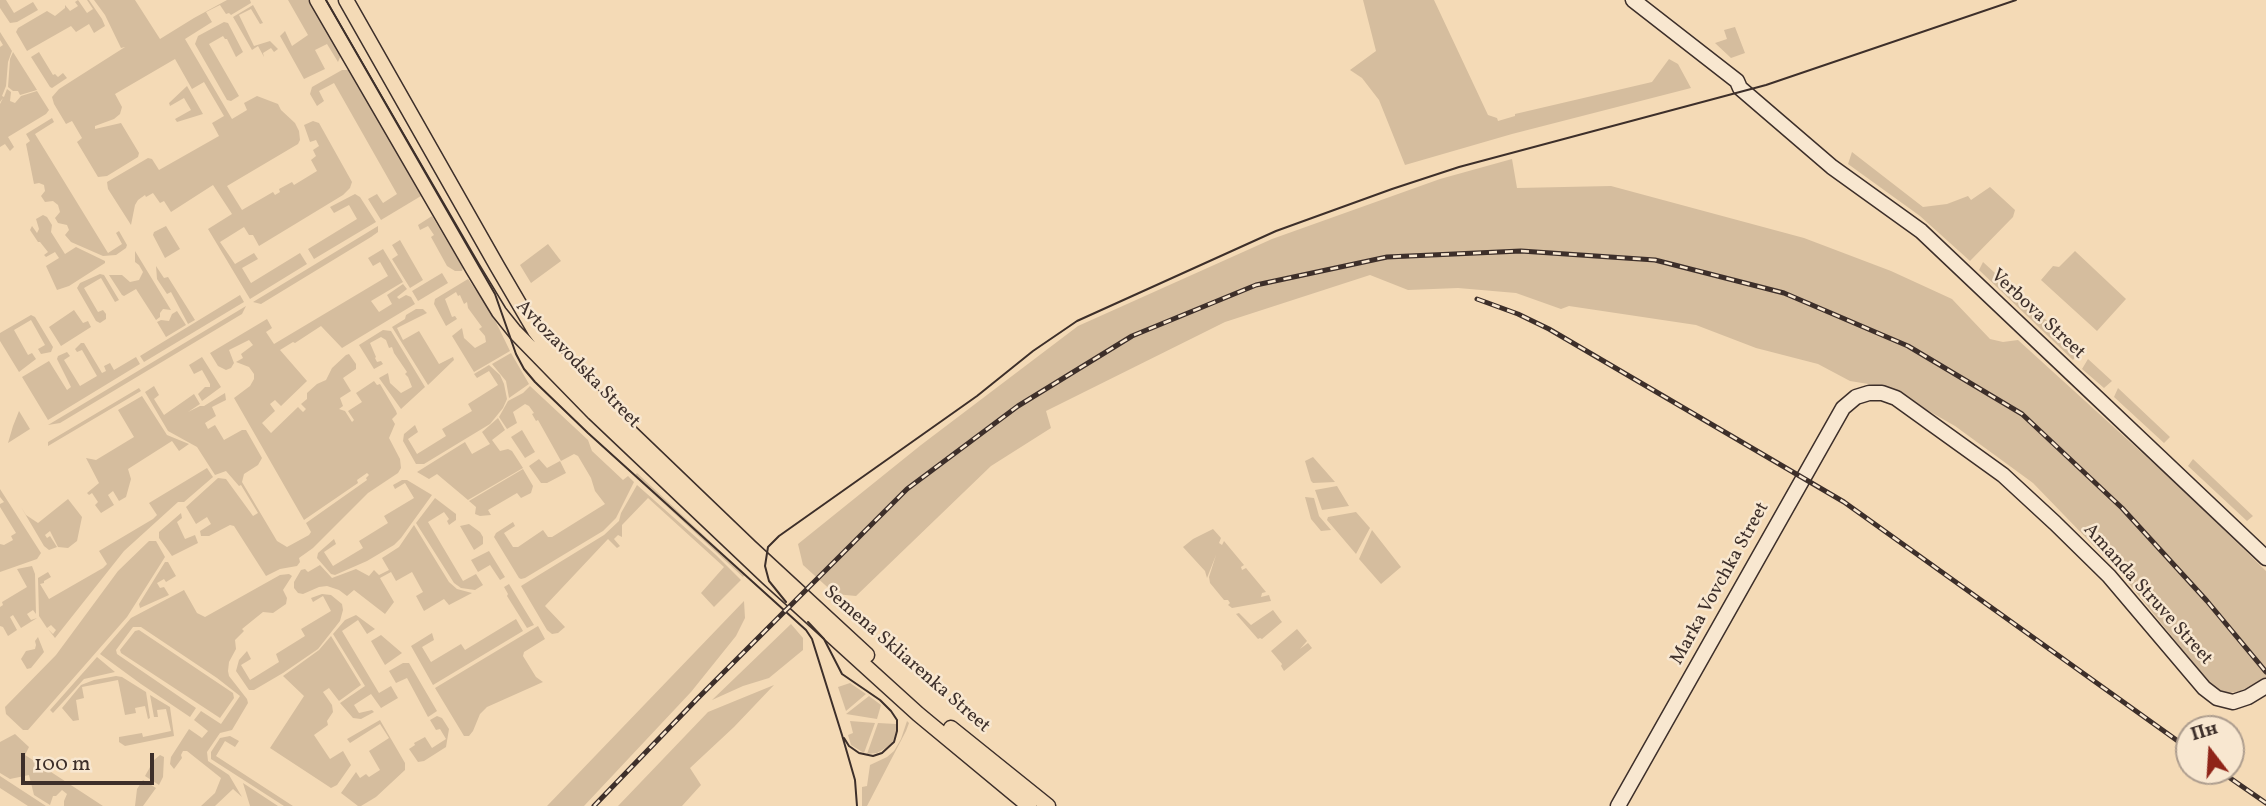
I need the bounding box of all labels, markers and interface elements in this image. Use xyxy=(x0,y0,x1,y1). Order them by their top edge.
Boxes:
street label: Verbova Street xyxy=(1985,265,2089,365)
street label: Avtozavodska Street xyxy=(510,296,644,434)
street label: Marka Vovchka Street xyxy=(1667,499,1775,669)
street label: Amanda Struve Street xyxy=(2077,519,2217,671)
street label: Semena Skliarenka Street xyxy=(818,581,994,739)
north arrow xyxy=(2175,715,2245,785)
text: Пн xyxy=(2188,715,2221,748)
scale bar xyxy=(24,740,158,784)
text: 100 m xyxy=(34,750,91,779)

